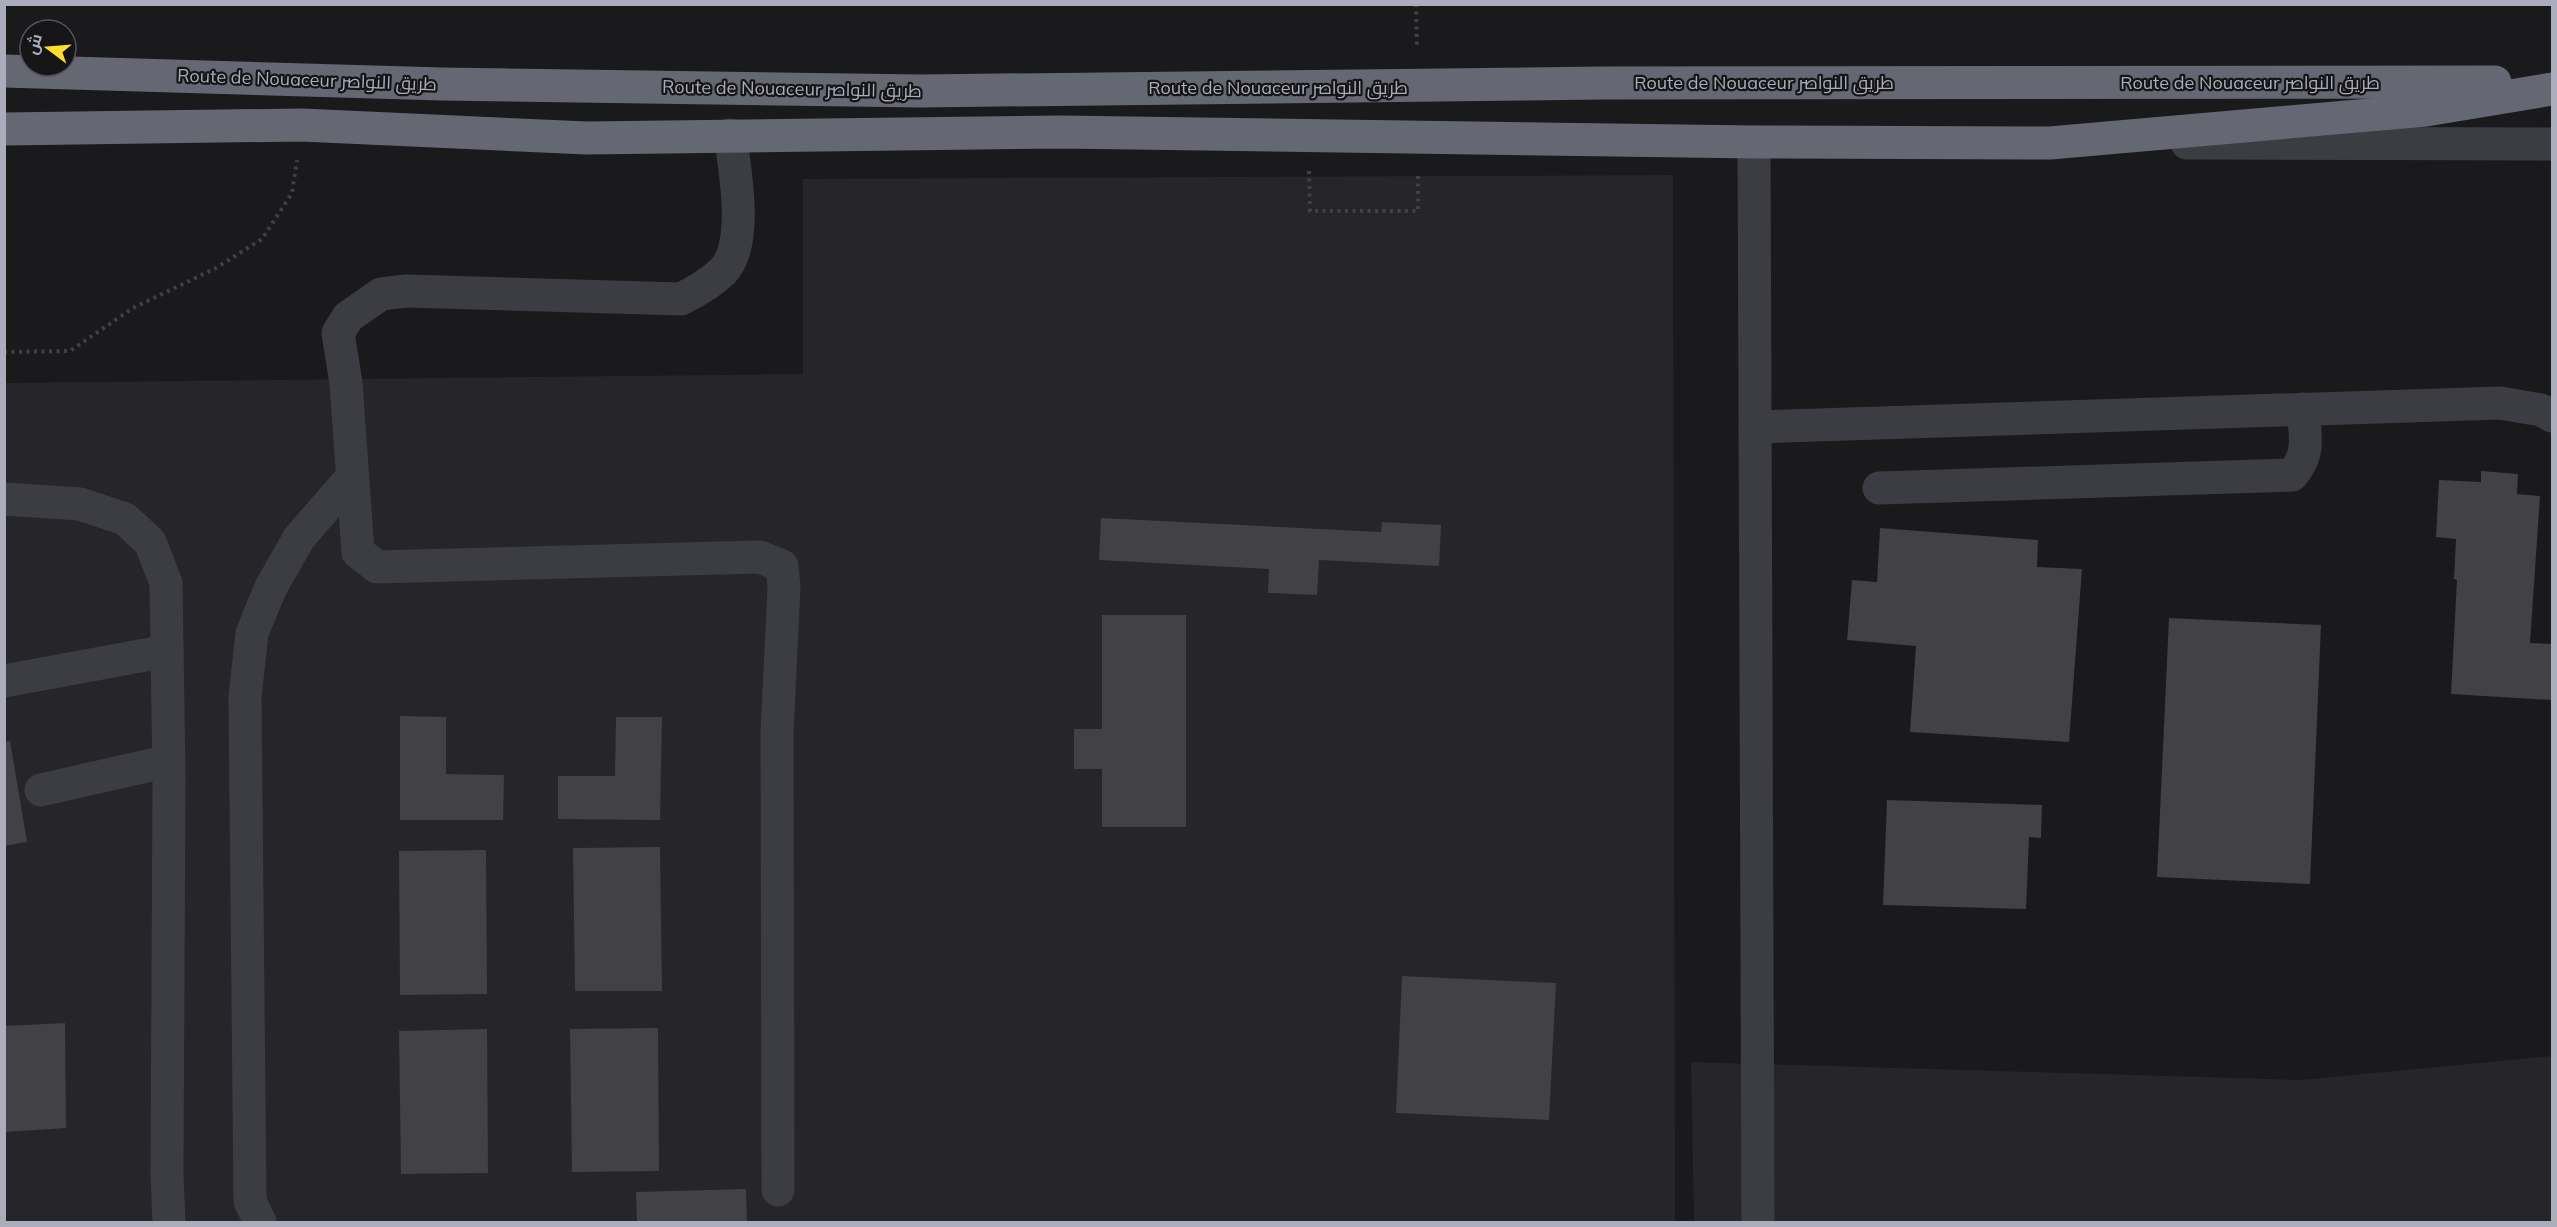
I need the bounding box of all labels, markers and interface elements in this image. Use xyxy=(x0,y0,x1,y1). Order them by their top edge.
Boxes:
north arrow xyxy=(18,18,78,78)
text: ش xyxy=(21,31,46,56)
street label: Route de Nouaceur طريق النواصر xyxy=(177,63,437,97)
street label: Route de Nouaceur طريق النواصر xyxy=(1634,71,1894,95)
street label: Route de Nouaceur طريق النواصر xyxy=(2120,71,2380,95)
street label: Route de Nouaceur طريق النواصر xyxy=(662,75,922,103)
street label: Route de Nouaceur طريق النواصر xyxy=(1148,76,1408,100)

